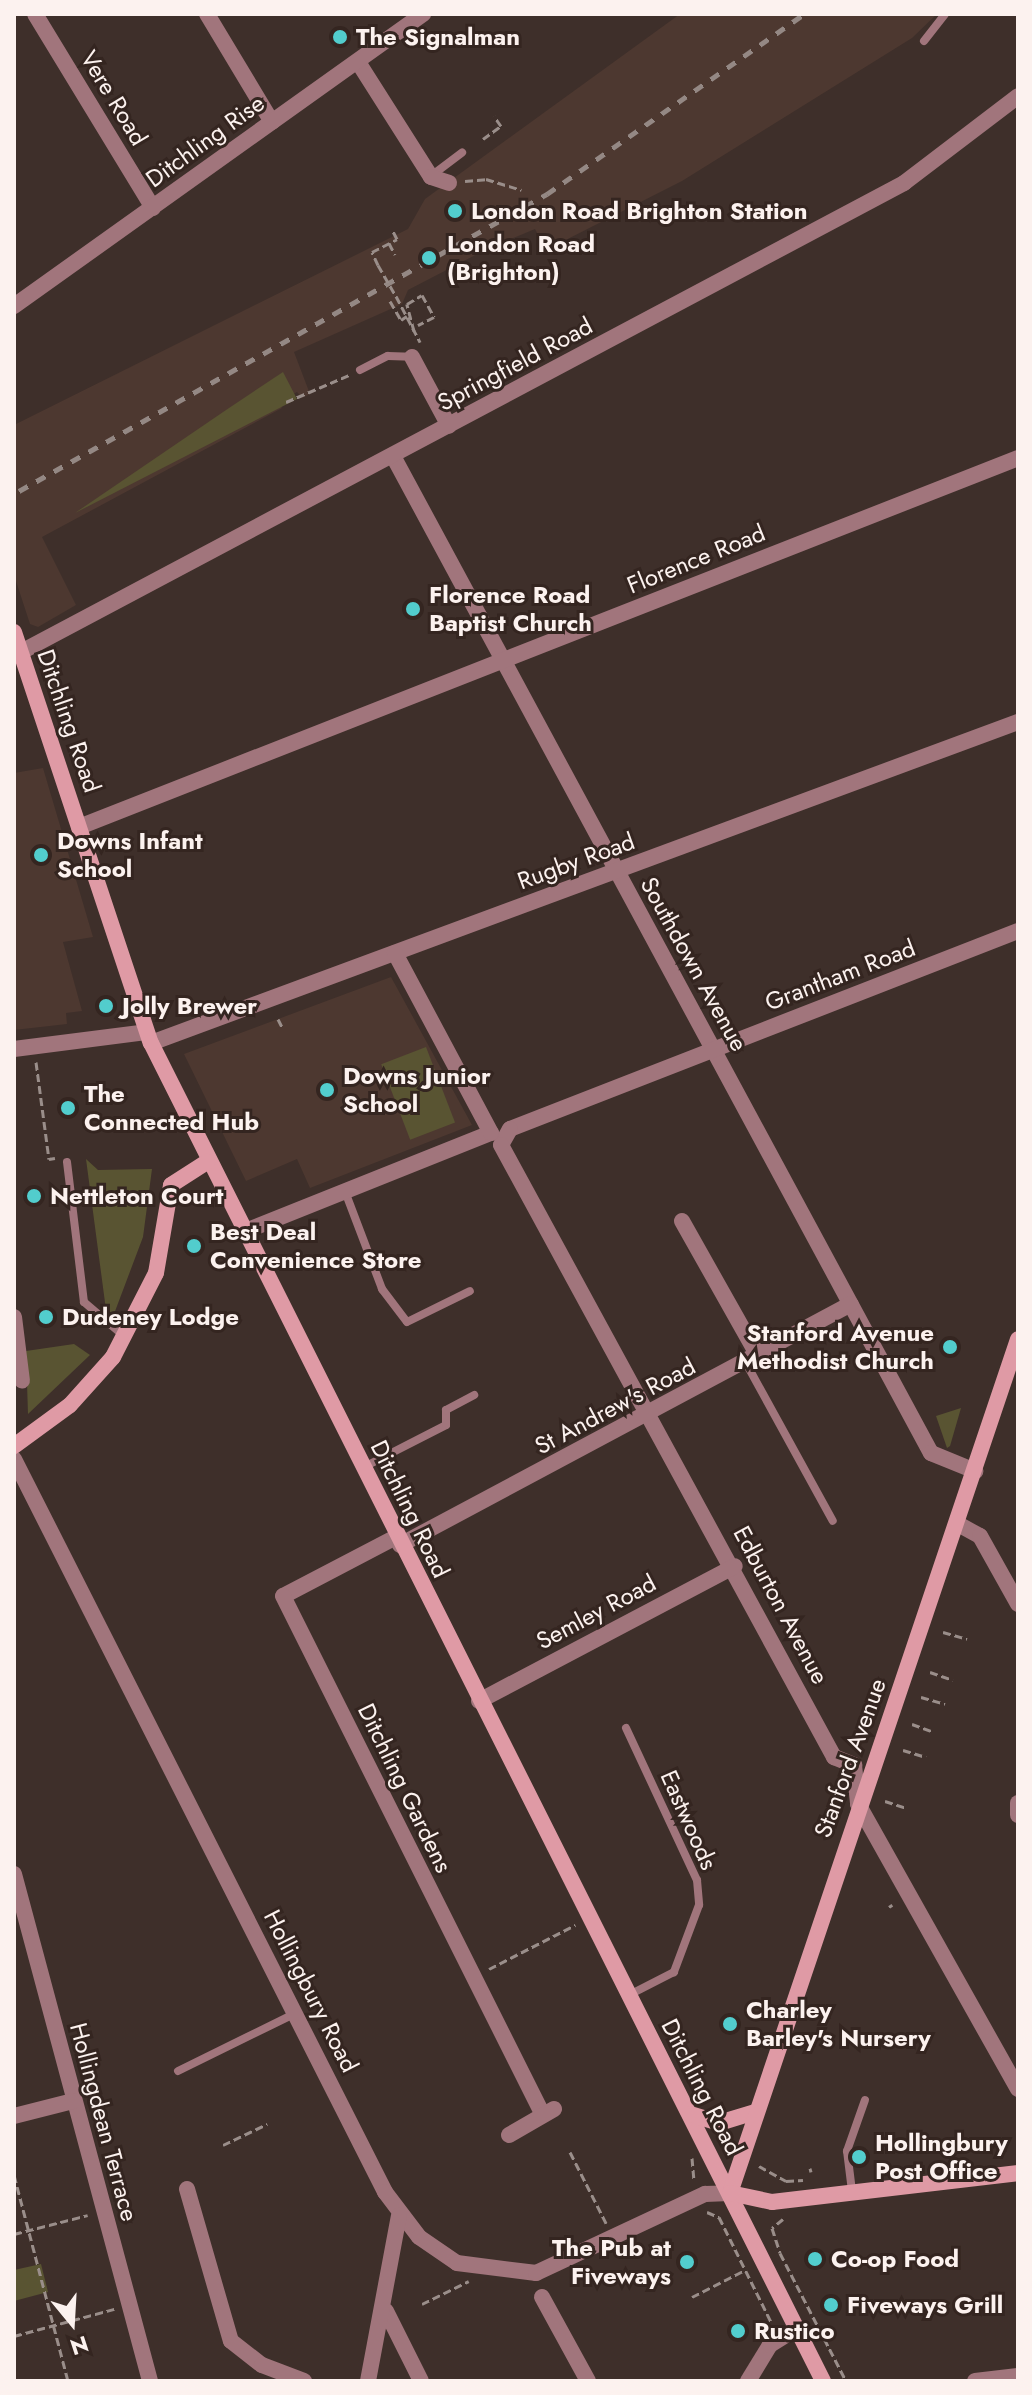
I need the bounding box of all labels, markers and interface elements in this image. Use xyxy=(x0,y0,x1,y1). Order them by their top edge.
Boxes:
place label: The Signalman xyxy=(356,23,520,51)
marker: The Signalman xyxy=(331,28,349,46)
street label: Vere Road xyxy=(74,45,154,151)
street label: Ditchling Rise xyxy=(140,88,270,194)
place label: London Road Brighton Station xyxy=(471,197,808,225)
marker: London Road Brighton Station xyxy=(446,202,464,220)
place label: London Road (Brighton) xyxy=(447,230,595,286)
marker: London Road (Brighton) xyxy=(418,247,440,269)
street label: Springfield Road xyxy=(433,311,597,417)
street label: Florence Road xyxy=(623,518,769,600)
place label: Florence Road Baptist Church xyxy=(429,581,592,637)
marker: Florence Road Baptist Church xyxy=(404,600,422,618)
street label: Ditchling Road xyxy=(31,646,107,796)
place label: Downs Infant School xyxy=(57,827,203,883)
street label: Rugby Road xyxy=(513,827,639,895)
marker: Downs Infant School xyxy=(32,846,50,864)
street label: Southdown Avenue xyxy=(634,872,754,1056)
street label: Grantham Road xyxy=(761,933,919,1017)
place label: Jolly Brewer xyxy=(122,992,257,1020)
marker: Jolly Brewer xyxy=(97,997,115,1015)
place label: Downs Junior School xyxy=(343,1062,491,1118)
place label: The Connected Hub xyxy=(84,1080,259,1136)
marker: Downs Junior School xyxy=(318,1081,336,1099)
marker: The Connected Hub xyxy=(59,1099,77,1117)
place label: Nettleton Court xyxy=(50,1182,223,1210)
marker: Nettleton Court xyxy=(25,1187,43,1205)
place label: Best Deal Convenience Store xyxy=(210,1218,422,1274)
marker: Best Deal Convenience Store xyxy=(185,1237,203,1255)
place label: Dudeney Lodge xyxy=(62,1303,239,1331)
marker: Dudeney Lodge xyxy=(37,1308,55,1326)
place label: Stanford Avenue Methodist Church xyxy=(737,1319,934,1375)
marker: Stanford Avenue Methodist Church xyxy=(941,1338,959,1356)
street label: St Andrew's Road xyxy=(530,1352,700,1460)
street label: Ditchling Road xyxy=(364,1436,456,1582)
street label: Edburton Avenue xyxy=(727,1521,835,1689)
street label: Semley Road xyxy=(531,1568,661,1656)
street label: Stanford Avenue xyxy=(808,1675,892,1841)
street label: Ditchling Gardens xyxy=(352,1699,458,1877)
street label: Eastwoods xyxy=(654,1766,724,1874)
street label: Hollingbury Road xyxy=(258,1905,364,2077)
place label: Charley Barley's Nursery xyxy=(746,1996,931,2052)
street label: Ditchling Road xyxy=(655,2014,749,2160)
marker: Charley Barley's Nursery xyxy=(721,2015,739,2033)
street label: Hollingdean Terrace xyxy=(64,2020,144,2224)
place label: Hollingbury Post Office xyxy=(875,2129,1008,2185)
marker: Hollingbury Post Office xyxy=(850,2148,868,2166)
place label: The Pub at Fiveways xyxy=(552,2234,671,2290)
place label: Co-op Food xyxy=(831,2245,959,2273)
marker: Co-op Food xyxy=(806,2250,824,2268)
marker: The Pub at Fiveways xyxy=(678,2253,696,2271)
north arrow xyxy=(32,2283,112,2363)
place label: Fiveways Grill xyxy=(847,2291,1003,2319)
marker: Fiveways Grill xyxy=(822,2296,840,2314)
place label: Rustico xyxy=(754,2317,835,2345)
marker: Rustico xyxy=(729,2322,747,2340)
text: N xyxy=(66,2328,93,2364)

